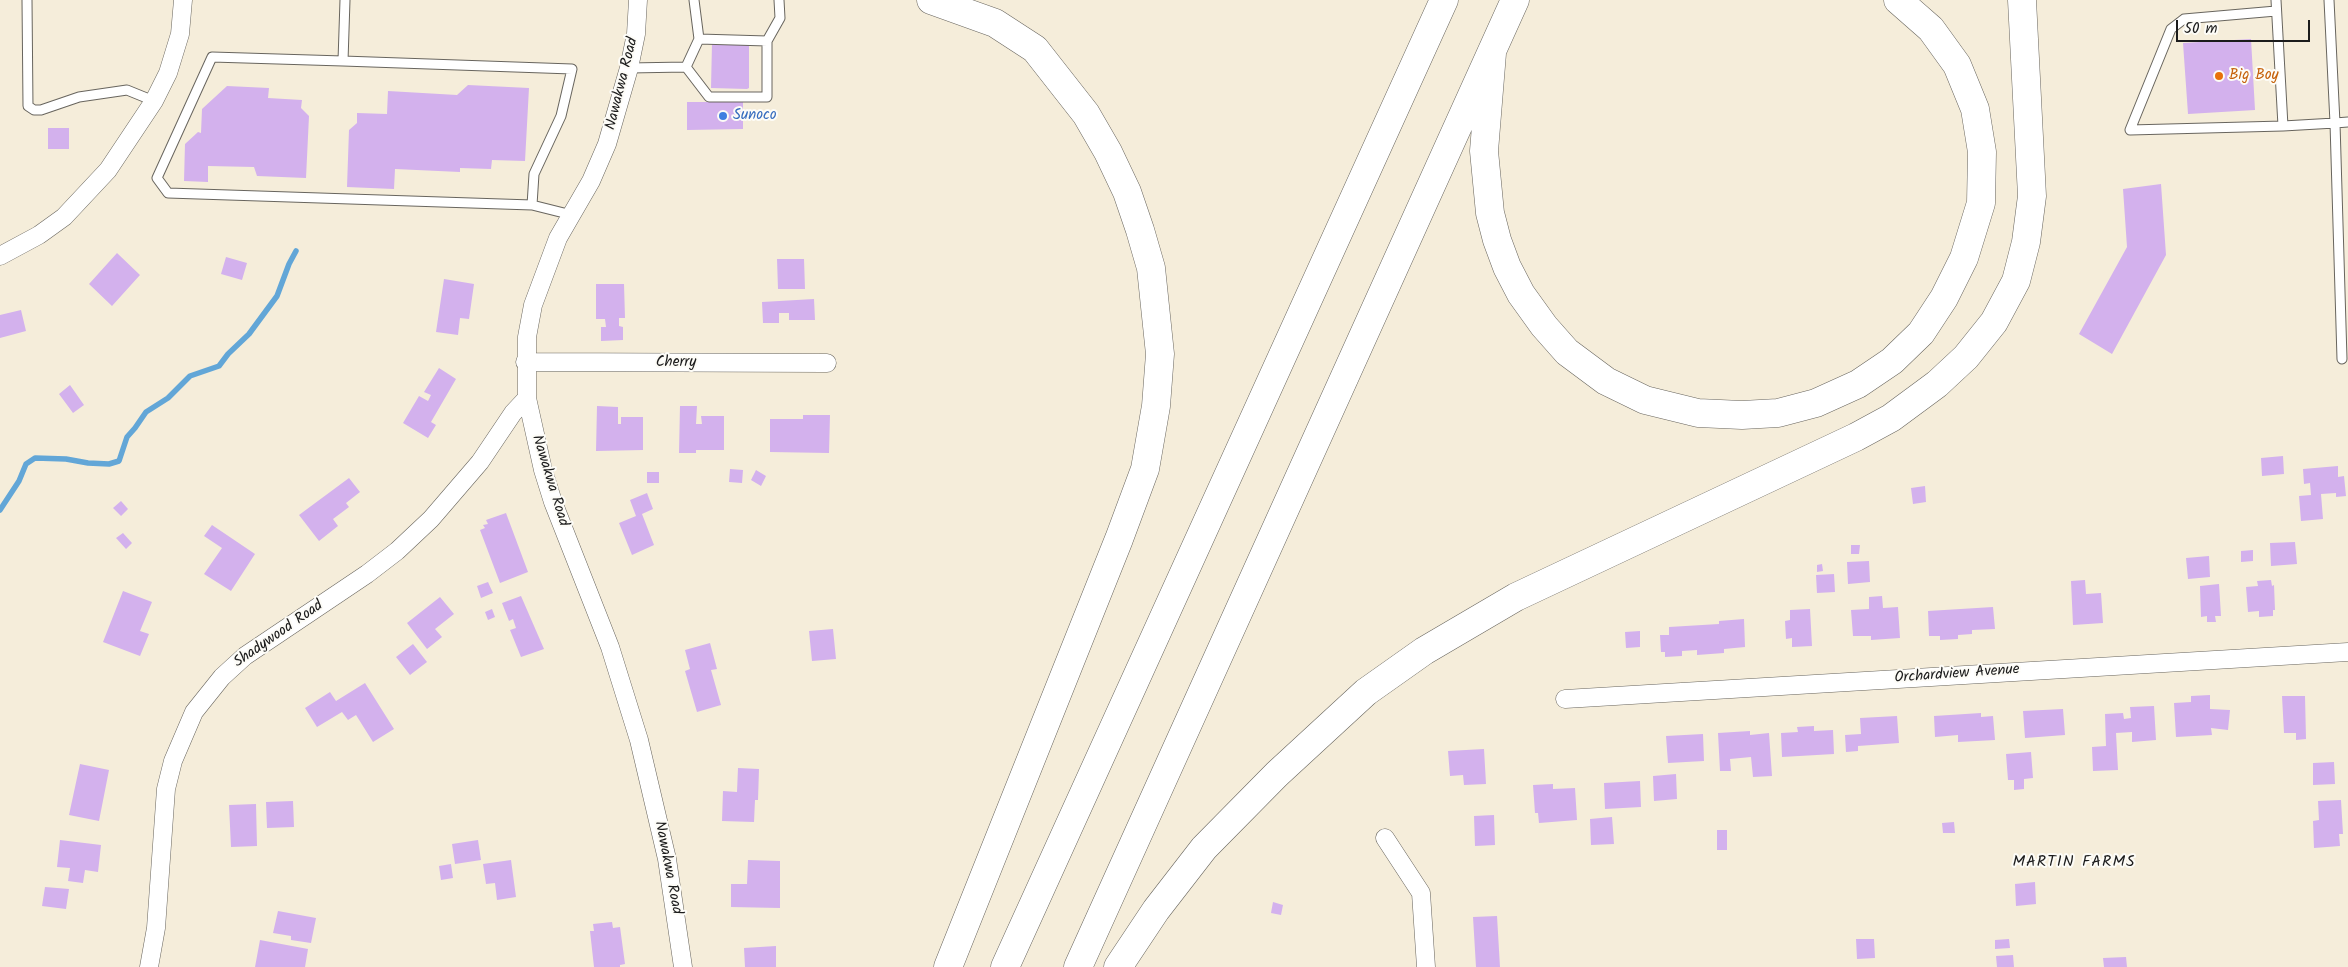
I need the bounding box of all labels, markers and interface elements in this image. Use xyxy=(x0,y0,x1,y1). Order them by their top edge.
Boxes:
scale bar xyxy=(2178,10,2312,42)
text: 50 m xyxy=(2184,17,2218,41)
street label: Nawakwa Road xyxy=(603,36,643,132)
place label: Big Boy xyxy=(2229,67,2279,85)
marker: Big Boy xyxy=(2213,70,2225,82)
place label: Sunoco xyxy=(733,107,776,125)
marker: Sunoco xyxy=(717,110,729,122)
street label: Cherry xyxy=(656,354,696,372)
street label: Nawakwa Road xyxy=(527,433,571,529)
street label: Shadywood Road xyxy=(231,598,327,672)
street label: Orchardview Avenue xyxy=(1894,662,2020,688)
street label: Nawakwa Road xyxy=(649,820,685,916)
district label: MARTIN FARMS xyxy=(2011,853,2137,873)

